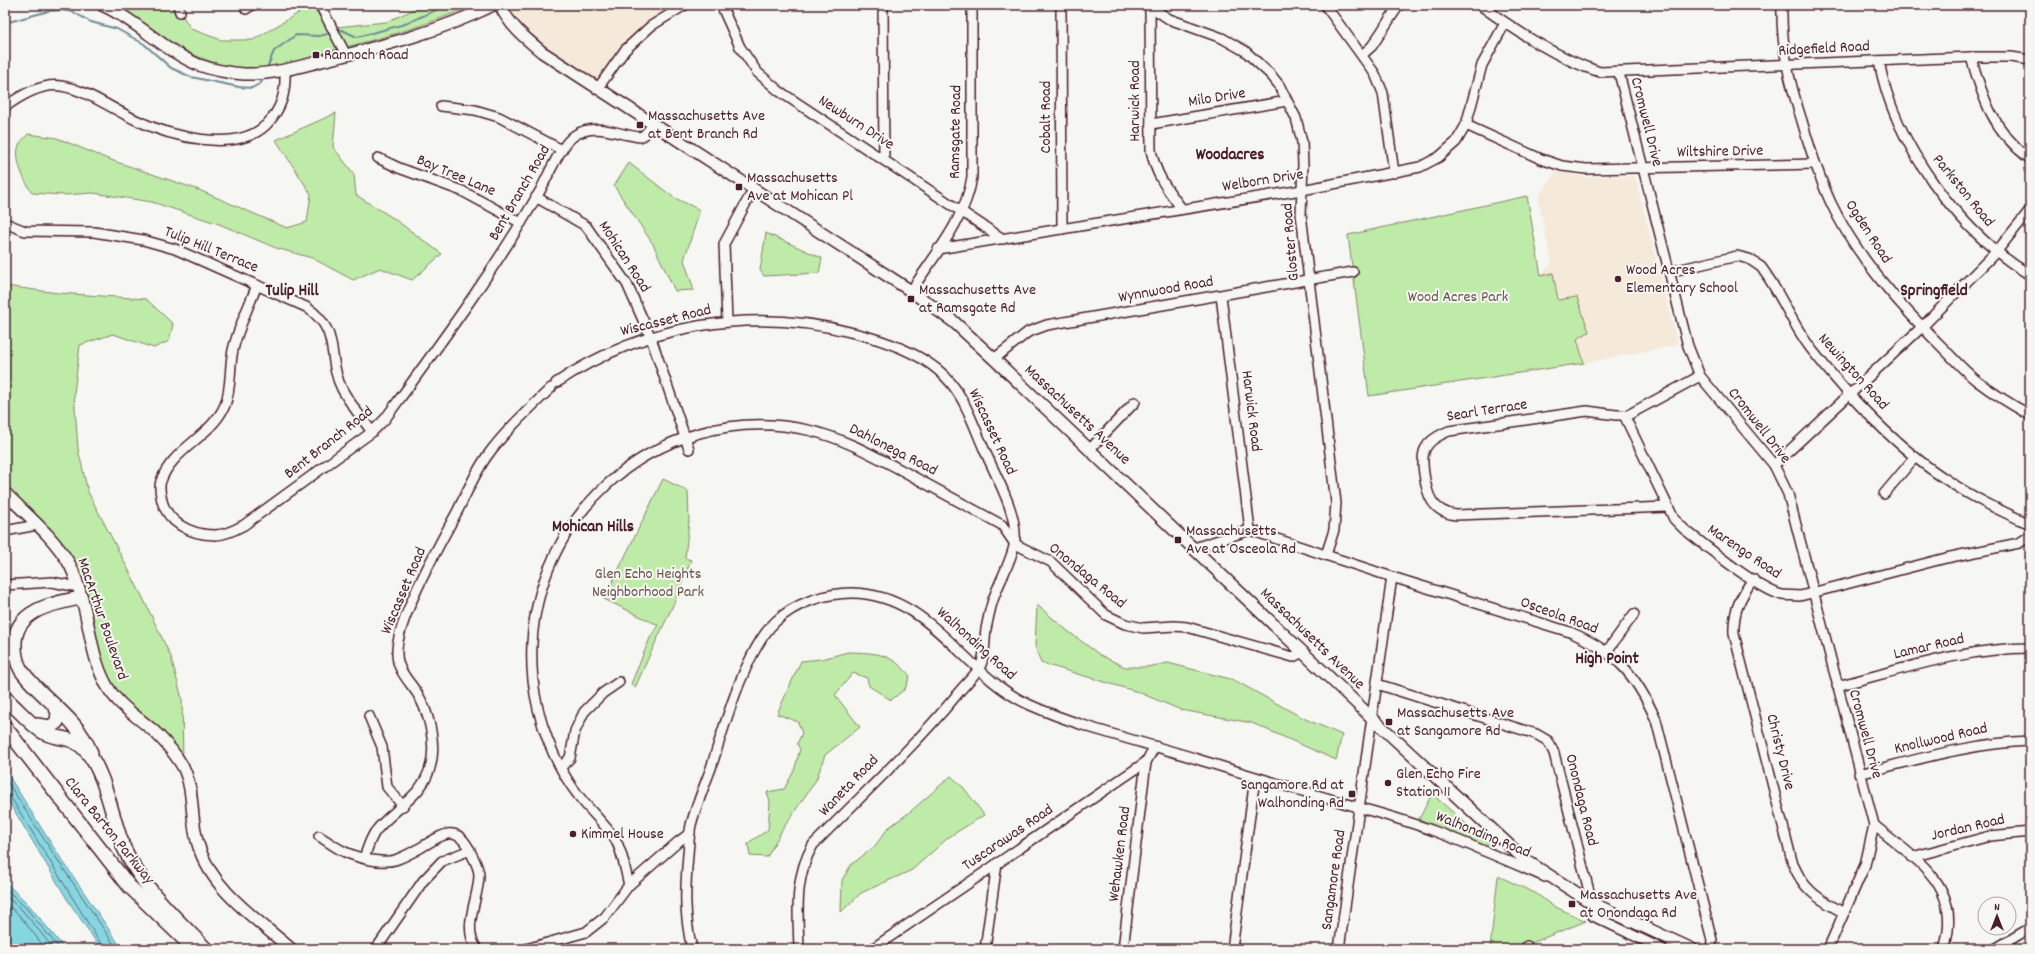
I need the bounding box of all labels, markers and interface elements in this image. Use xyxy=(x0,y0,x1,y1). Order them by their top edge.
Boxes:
street label: Ridgefield Road xyxy=(1778,35,1870,63)
place label: Rannoch Road xyxy=(324,44,409,67)
marker: Rannoch Road xyxy=(311,50,321,60)
street label: Harwick Road xyxy=(1124,60,1147,142)
street label: Cromwell Drive xyxy=(1624,75,1668,169)
street label: Cobalt Road xyxy=(1035,81,1058,153)
street label: Milo Drive xyxy=(1187,82,1247,114)
street label: Ramsgate Road xyxy=(944,85,968,179)
street label: Newburn Drive xyxy=(813,90,899,156)
place label: Massachusetts Ave at Bent Branch Rd xyxy=(648,105,765,146)
marker: Massachusetts Ave at Bent Branch Rd xyxy=(635,120,645,130)
street label: Wiltshire Drive xyxy=(1677,140,1763,164)
street label: Bent Branch Road xyxy=(483,141,557,245)
district label: Woodacres xyxy=(1196,144,1264,168)
street label: Bay Tree Lane xyxy=(413,149,499,203)
street label: Parkston Road xyxy=(1926,150,2000,232)
street label: Welborn Drive xyxy=(1221,163,1305,199)
place label: Massachusetts Ave at Mohican Pl xyxy=(747,167,853,208)
marker: Massachusetts Ave at Mohican Pl xyxy=(734,182,744,192)
street label: Ogden Road xyxy=(1839,196,1897,268)
street label: Gloster Road xyxy=(1276,202,1306,282)
street label: Mohican Road xyxy=(592,216,656,298)
street label: Tulip Hill Terrace xyxy=(160,221,262,279)
place label: Wood Acres Elementary School xyxy=(1626,259,1738,300)
street label: Wynnwood Road xyxy=(1117,270,1215,310)
marker: Wood Acres Elementary School xyxy=(1613,274,1623,284)
place label: Massachusetts Ave at Ramsgate Rd xyxy=(919,279,1036,320)
district label: Tulip Hill xyxy=(266,280,319,304)
district label: Springfield xyxy=(1900,280,1968,304)
park label: Wood Acres Park xyxy=(1408,286,1508,309)
marker: Massachusetts Ave at Ramsgate Rd xyxy=(906,294,916,304)
street label: Wiscasset Road xyxy=(618,299,714,343)
street label: Newington Road xyxy=(1812,328,1894,416)
street label: Massachusetts Avenue xyxy=(1019,359,1135,471)
street label: Harwick Road xyxy=(1235,369,1267,453)
street label: Cromwell Drive xyxy=(1722,383,1796,469)
street label: Wiscasset Road xyxy=(962,385,1022,479)
street label: Searl Terrace xyxy=(1445,393,1529,429)
street label: Bent Branch Road xyxy=(280,401,378,485)
street label: Dahlonega Road xyxy=(845,418,941,482)
district label: Mohican Hills xyxy=(552,516,634,540)
street label: Marengo Road xyxy=(1702,519,1786,585)
place label: Massachusetts Ave at Osceola Rd xyxy=(1186,520,1296,561)
marker: Massachusetts Ave at Osceola Rd xyxy=(1173,535,1183,545)
street label: Onondaga Road xyxy=(1043,537,1131,615)
street label: Wiscasset Road xyxy=(375,544,433,638)
street label: MacArthur Boulevard xyxy=(70,555,134,683)
park label: Glen Echo Heights Neighborhood Park xyxy=(592,563,704,604)
street label: Massachusetts Avenue xyxy=(1254,583,1370,695)
street label: Osceola Road xyxy=(1517,591,1601,641)
street label: Walhonding Road xyxy=(931,602,1021,686)
street label: Lamar Road xyxy=(1891,628,1967,666)
district label: High Point xyxy=(1575,648,1639,672)
street label: Cromwell Drive xyxy=(1842,687,1888,781)
place label: Massachusetts Ave at Sangamore Rd xyxy=(1397,702,1514,743)
street label: Christy Drive xyxy=(1759,712,1801,792)
marker: Massachusetts Ave at Sangamore Rd xyxy=(1384,717,1394,727)
street label: Knollwood Road xyxy=(1892,717,1990,761)
street label: Waneta Road xyxy=(814,750,884,822)
street label: Onondaga Road xyxy=(1558,752,1604,848)
place label: Glen Echo Fire Station 11 xyxy=(1396,763,1481,804)
street label: Clara Barton Parkway xyxy=(58,772,160,890)
place label: Sangamore Rd at Walhonding Rd xyxy=(1240,774,1344,815)
marker: Glen Echo Fire Station 11 xyxy=(1383,778,1393,788)
marker: Sangamore Rd at Walhonding Rd xyxy=(1347,789,1357,799)
street label: Tuscarawas Road xyxy=(958,799,1058,877)
street label: Wehawken Road xyxy=(1103,805,1137,903)
street label: Walhonding Road xyxy=(1432,805,1534,865)
street label: Jordan Road xyxy=(1929,808,2007,848)
place label: Kimmel House xyxy=(581,823,664,846)
street label: Sangamore Road xyxy=(1316,828,1352,932)
marker: Kimmel House xyxy=(568,829,578,839)
place label: Massachusetts Ave at Onondaga Rd xyxy=(1580,884,1697,925)
north arrow xyxy=(1977,896,2017,936)
marker: Massachusetts Ave at Onondaga Rd xyxy=(1567,899,1577,909)
text: N xyxy=(1994,900,2000,916)

